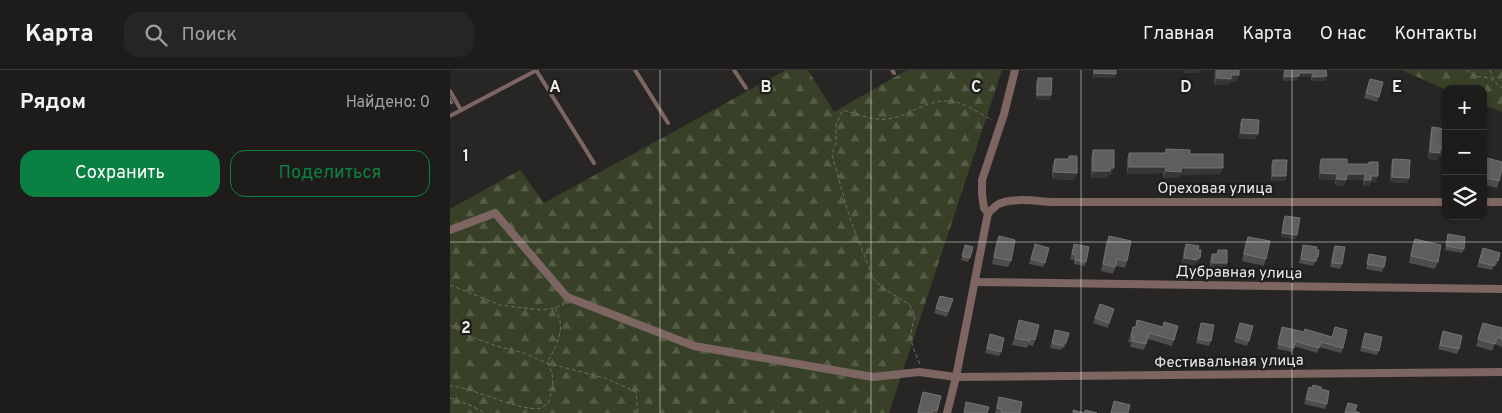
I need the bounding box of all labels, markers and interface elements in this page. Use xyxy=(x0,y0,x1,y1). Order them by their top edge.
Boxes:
search box xyxy=(124,12,474,57)
text: Карта xyxy=(25,20,94,50)
icon: search xyxy=(142,21,170,49)
text: Поиск xyxy=(182,23,237,47)
text: Главная xyxy=(1143,23,1214,46)
text: Карта xyxy=(1242,23,1292,46)
text: О нас xyxy=(1320,23,1366,46)
text: Контакты xyxy=(1394,23,1477,46)
text: A xyxy=(549,78,561,98)
text: B xyxy=(760,78,772,98)
text: C xyxy=(971,78,981,98)
text: D xyxy=(1180,78,1192,98)
text: E xyxy=(1392,78,1402,98)
map controls xyxy=(1442,85,1487,220)
button: + xyxy=(1442,85,1487,130)
text: Рядом xyxy=(20,89,86,116)
text: Найдено: 0 xyxy=(346,93,430,113)
button: − xyxy=(1442,130,1487,175)
text: 1 xyxy=(463,147,469,167)
button: Сохранить xyxy=(20,150,220,197)
button: Поделиться xyxy=(230,150,430,197)
button: layers xyxy=(1442,175,1487,220)
street label: Ореховая улица xyxy=(1157,180,1273,199)
street label: Дубравная улица xyxy=(1176,263,1302,284)
text: 2 xyxy=(461,319,471,339)
street label: Фестивальная улица xyxy=(1154,352,1304,373)

